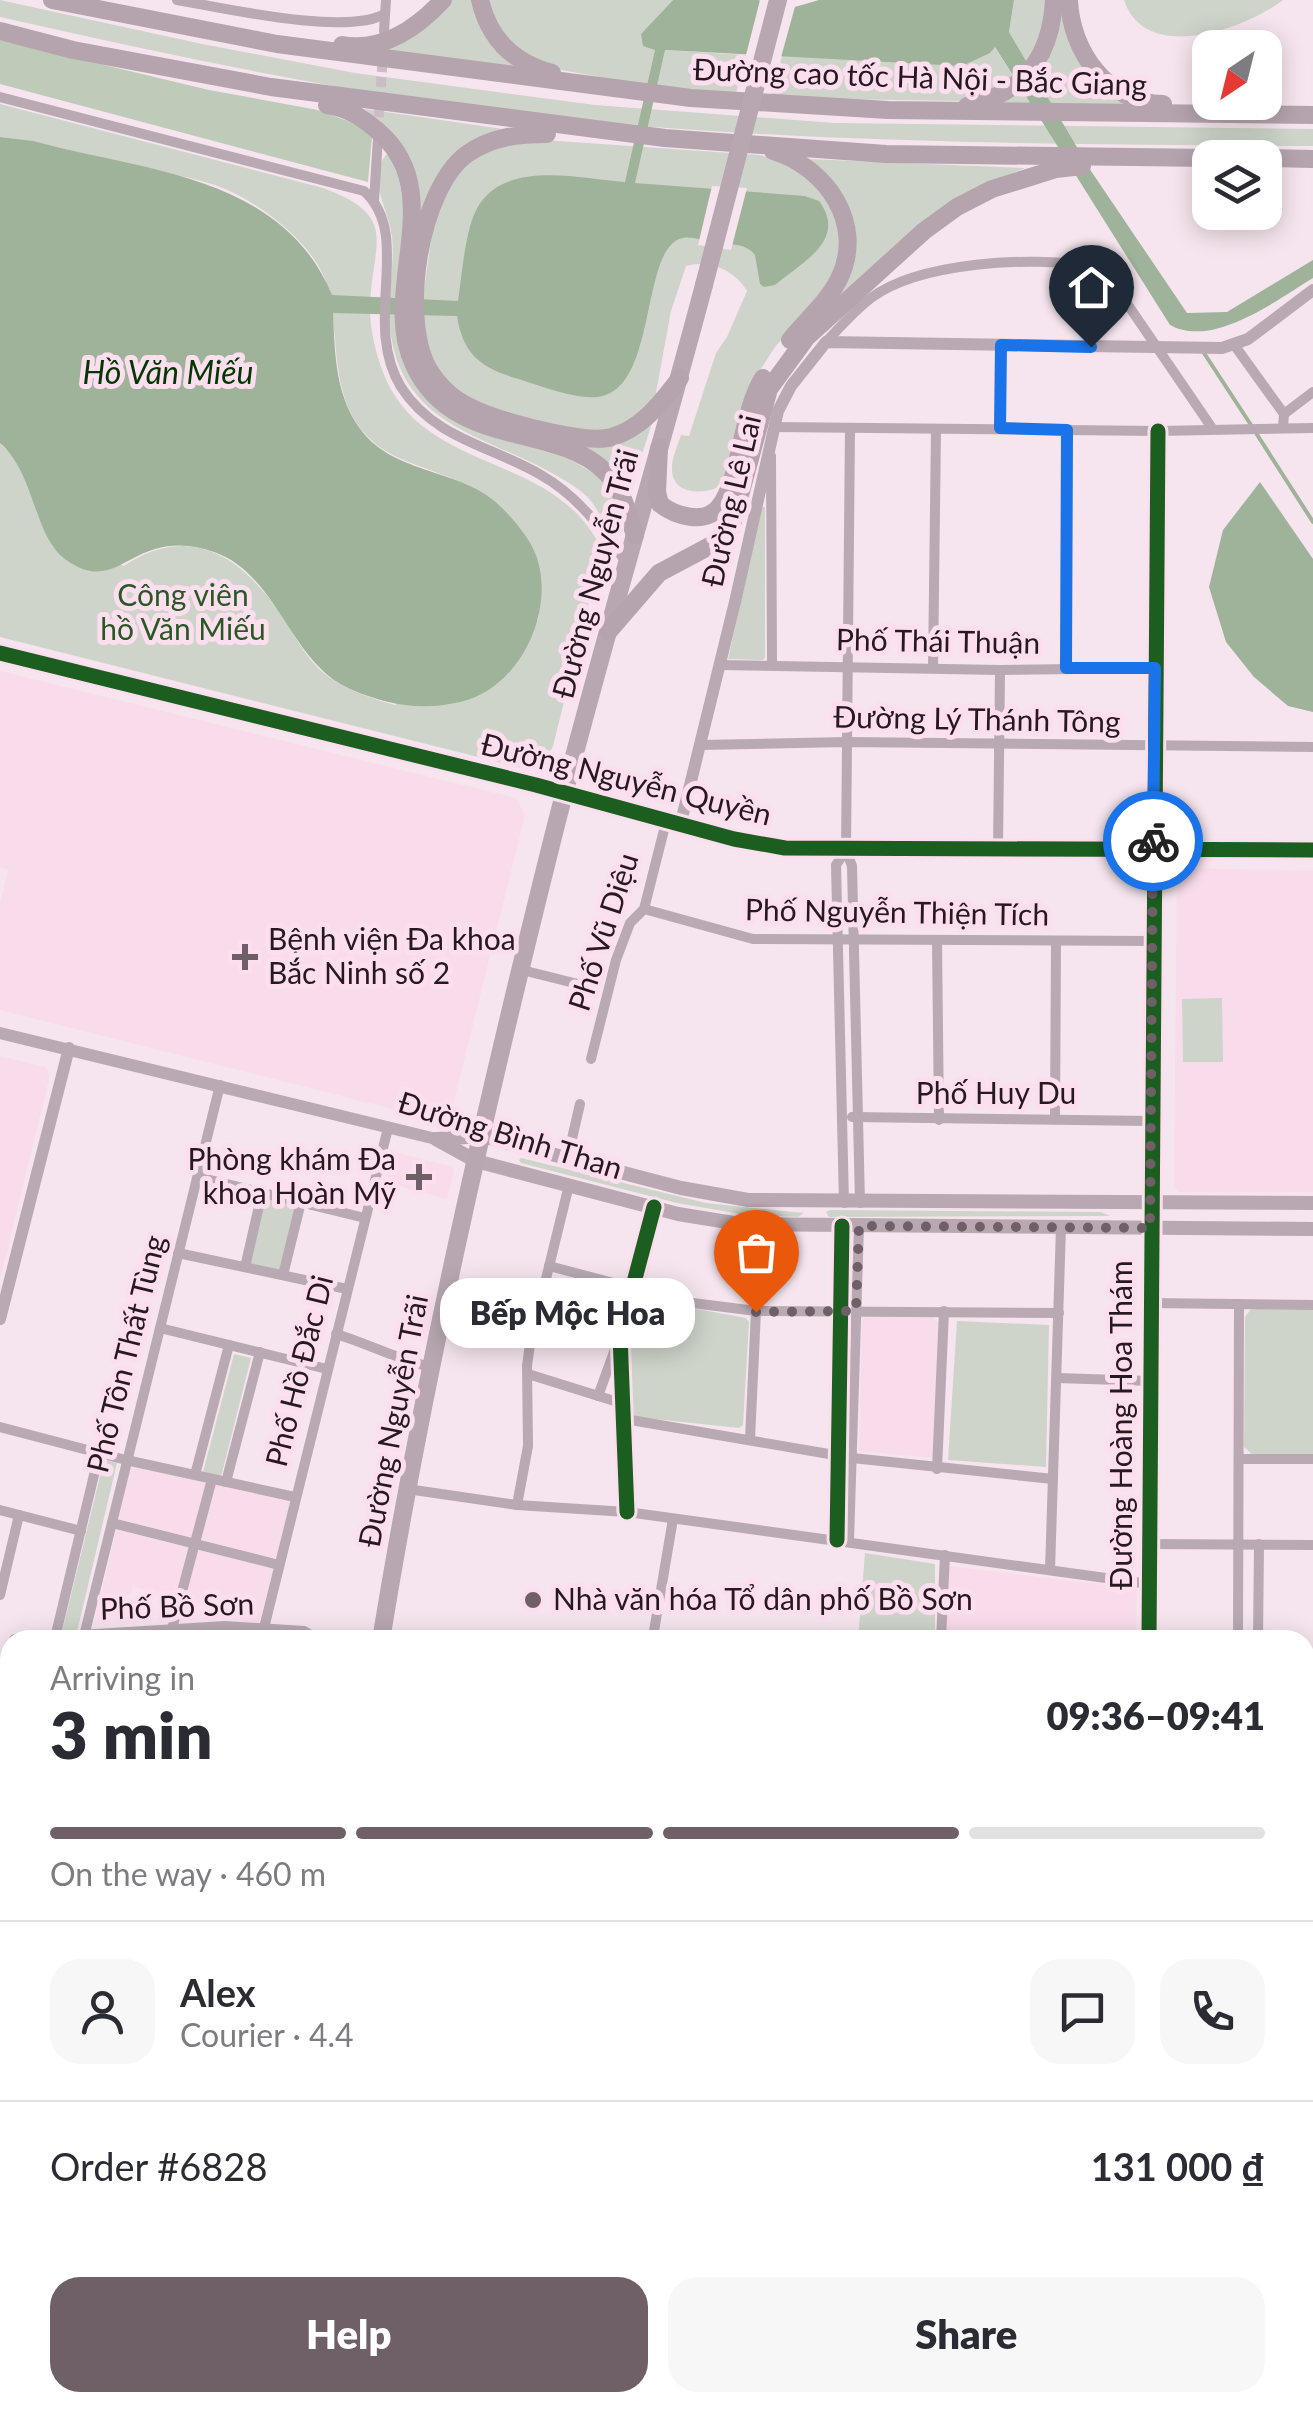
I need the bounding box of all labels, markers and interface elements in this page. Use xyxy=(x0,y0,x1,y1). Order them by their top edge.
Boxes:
north arrow xyxy=(1192,30,1282,120)
map controls xyxy=(1192,30,1282,230)
street label: Đường cao tốc Hà Nội - Bắc Giang xyxy=(692,50,1148,102)
button: layers xyxy=(1192,140,1282,230)
pin xyxy=(1049,245,1134,348)
icon: home xyxy=(1064,260,1119,315)
water label: Hồ Văn Miếu xyxy=(83,352,253,391)
street label: Đường Lê Lai xyxy=(693,411,767,590)
street label: Đường Nguyễn Trãi xyxy=(543,445,645,702)
park label: Công viên hồ Văn Miếu xyxy=(100,576,266,646)
street label: Phố Thái Thuận xyxy=(836,620,1040,660)
street label: Đường Lý Thánh Tông xyxy=(833,697,1121,739)
street label: Đường Nguyễn Quyền xyxy=(477,725,776,832)
courier xyxy=(1103,791,1203,891)
icon: bike xyxy=(1126,814,1181,869)
street label: Phố Vũ Diệu xyxy=(560,848,645,1015)
street label: Phố Nguyễn Thiện Tích xyxy=(745,890,1049,932)
place label: Bệnh viện Đa khoa Bắc Ninh số 2 xyxy=(268,920,516,990)
marker: Bệnh viện Đa khoa Bắc Ninh số 2 xyxy=(232,944,258,970)
street label: Phố Huy Du xyxy=(916,1074,1076,1110)
street label: Đường Bình Than xyxy=(394,1083,627,1185)
place label: Phòng khám Đa khoa Hoàn Mỹ xyxy=(187,1140,397,1210)
marker: Phòng khám Đa khoa Hoàn Mỹ xyxy=(406,1164,432,1190)
pin xyxy=(714,1210,799,1313)
icon: bag xyxy=(729,1225,784,1280)
street label: Phố Tôn Thất Tùng xyxy=(78,1231,172,1476)
street label: Đường Hoàng Hoa Thám xyxy=(1102,1260,1138,1590)
street label: Phố Hồ Đắc Di xyxy=(257,1271,339,1470)
callout: Bếp Mộc Hoa xyxy=(441,1277,696,1347)
street label: Đường Nguyễn Trãi xyxy=(350,1291,434,1550)
text: Bếp Mộc Hoa xyxy=(470,1293,665,1332)
place label: Nhà văn hóa Tổ dân phố Bồ Sơn xyxy=(553,1580,973,1616)
street label: Phố Bồ Sơn xyxy=(99,1584,255,1626)
marker: Nhà văn hóa Tổ dân phố Bồ Sơn xyxy=(522,1589,544,1611)
text: Arriving in xyxy=(50,1658,195,1697)
text: 09:36–09:41 xyxy=(1046,1692,1265,1738)
text: 3 min xyxy=(50,1695,212,1773)
text: On the way · 460 m xyxy=(50,1854,326,1893)
button: person xyxy=(50,1959,155,2064)
button: chat xyxy=(1030,1959,1135,2064)
button: phone xyxy=(1160,1959,1265,2064)
text: Alex xyxy=(180,1969,256,2015)
text: Courier · 4.4 xyxy=(180,2015,354,2054)
text: Order #6828 xyxy=(50,2143,267,2189)
text: 131 000 ₫ xyxy=(1091,2143,1265,2189)
button: Help xyxy=(50,2277,648,2392)
button: Share xyxy=(668,2277,1265,2392)

